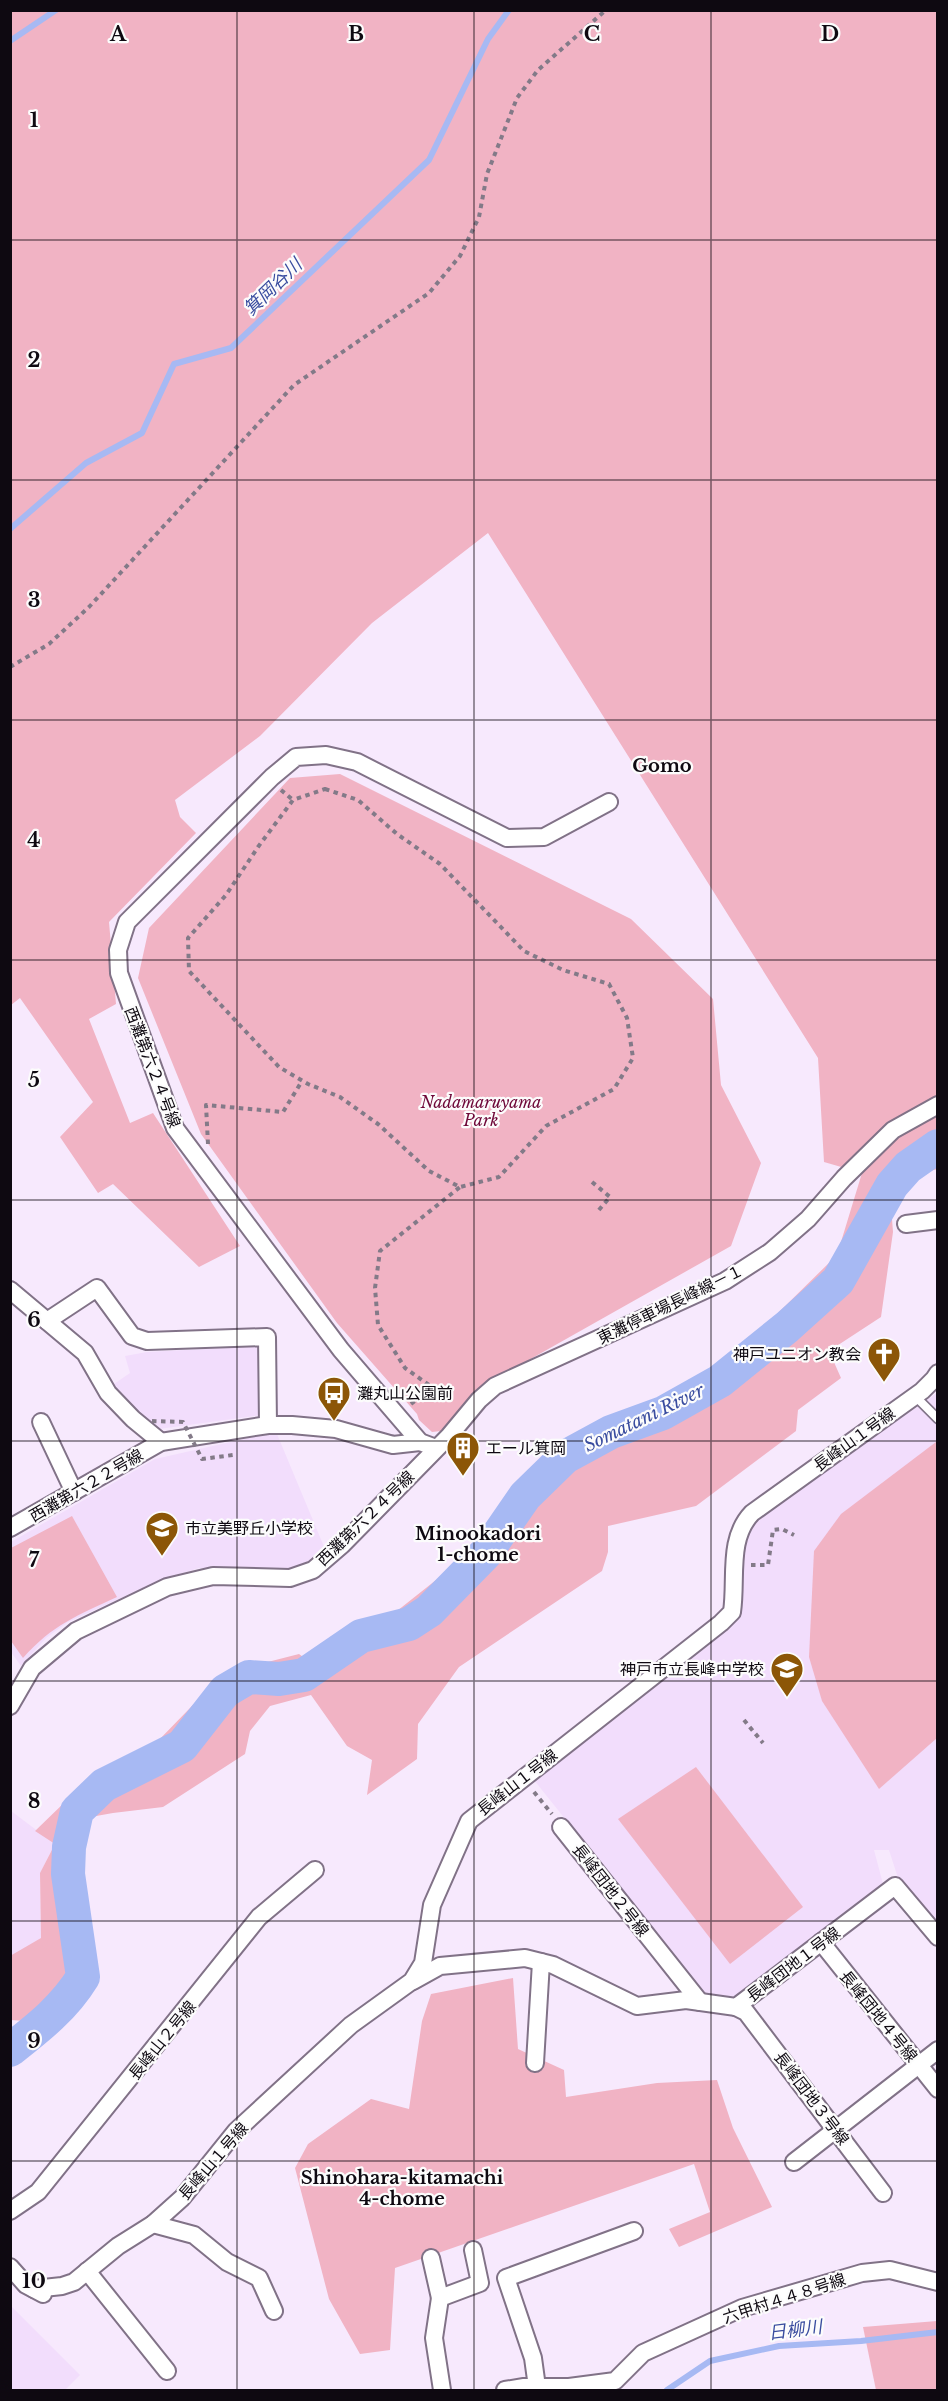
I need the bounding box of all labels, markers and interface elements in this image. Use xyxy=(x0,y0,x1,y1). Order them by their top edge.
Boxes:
text: A xyxy=(109,22,127,46)
text: B xyxy=(348,22,364,46)
text: C xyxy=(584,22,600,46)
text: D xyxy=(821,22,839,46)
text: 1 xyxy=(30,108,39,132)
water label: 箕岡谷川 xyxy=(239,253,308,320)
text: 2 xyxy=(27,348,41,372)
text: 3 xyxy=(28,588,40,612)
district label: Gomo xyxy=(632,755,692,777)
text: 4 xyxy=(27,828,41,852)
street label: 西灘第六２４号線 xyxy=(121,1004,185,1130)
text: 5 xyxy=(28,1068,40,1092)
park label: Nadamaruyama Park xyxy=(420,1092,541,1130)
street label: 東灘停車場長峰線－１ xyxy=(594,1260,746,1348)
text: 6 xyxy=(27,1308,41,1332)
church icon: 神戸ユニオン教会 xyxy=(866,1336,902,1383)
place label: 神戸ユニオン教会 xyxy=(733,1344,861,1364)
bus stop icon: 灘丸山公園前 xyxy=(316,1375,352,1422)
water label: Somatani River xyxy=(580,1379,708,1457)
place label: 灘丸山公園前 xyxy=(357,1383,453,1403)
street label: 長峰山１号線 xyxy=(809,1403,899,1475)
building icon: エール箕岡 xyxy=(445,1430,481,1477)
place label: エール箕岡 xyxy=(486,1438,566,1458)
street label: 西灘第六２２号線 xyxy=(26,1444,146,1526)
street label: 西灘第六２４号線 xyxy=(312,1466,418,1570)
school or university icon: 市立美野丘小学校 xyxy=(144,1510,180,1557)
place label: 市立美野丘小学校 xyxy=(185,1518,313,1538)
district label: Minookadori 1-chome xyxy=(415,1523,542,1566)
text: 7 xyxy=(29,1548,40,1572)
school or university icon: 神戸市立長峰中学校 xyxy=(769,1651,805,1698)
place label: 神戸市立長峰中学校 xyxy=(620,1659,764,1679)
street label: 長峰山１号線 xyxy=(473,1745,561,1819)
text: 8 xyxy=(28,1789,40,1813)
street label: 長峰団地２号線 xyxy=(569,1840,653,1940)
street label: 長峰団地１号線 xyxy=(742,1922,844,2006)
street label: 長峰団地４号線 xyxy=(836,1966,922,2066)
street label: 長峰山２号線 xyxy=(124,1996,200,2084)
text: 9 xyxy=(27,2029,41,2053)
street label: 長峰団地３号線 xyxy=(770,2047,854,2149)
street label: 長峰山１号線 xyxy=(174,2118,252,2204)
district label: Shinohara-kitamachi 4-chome xyxy=(301,2167,504,2210)
text: 10 xyxy=(22,2269,46,2293)
street label: 六甲村４４８号線 xyxy=(720,2269,848,2327)
water label: 日柳川 xyxy=(767,2316,825,2344)

